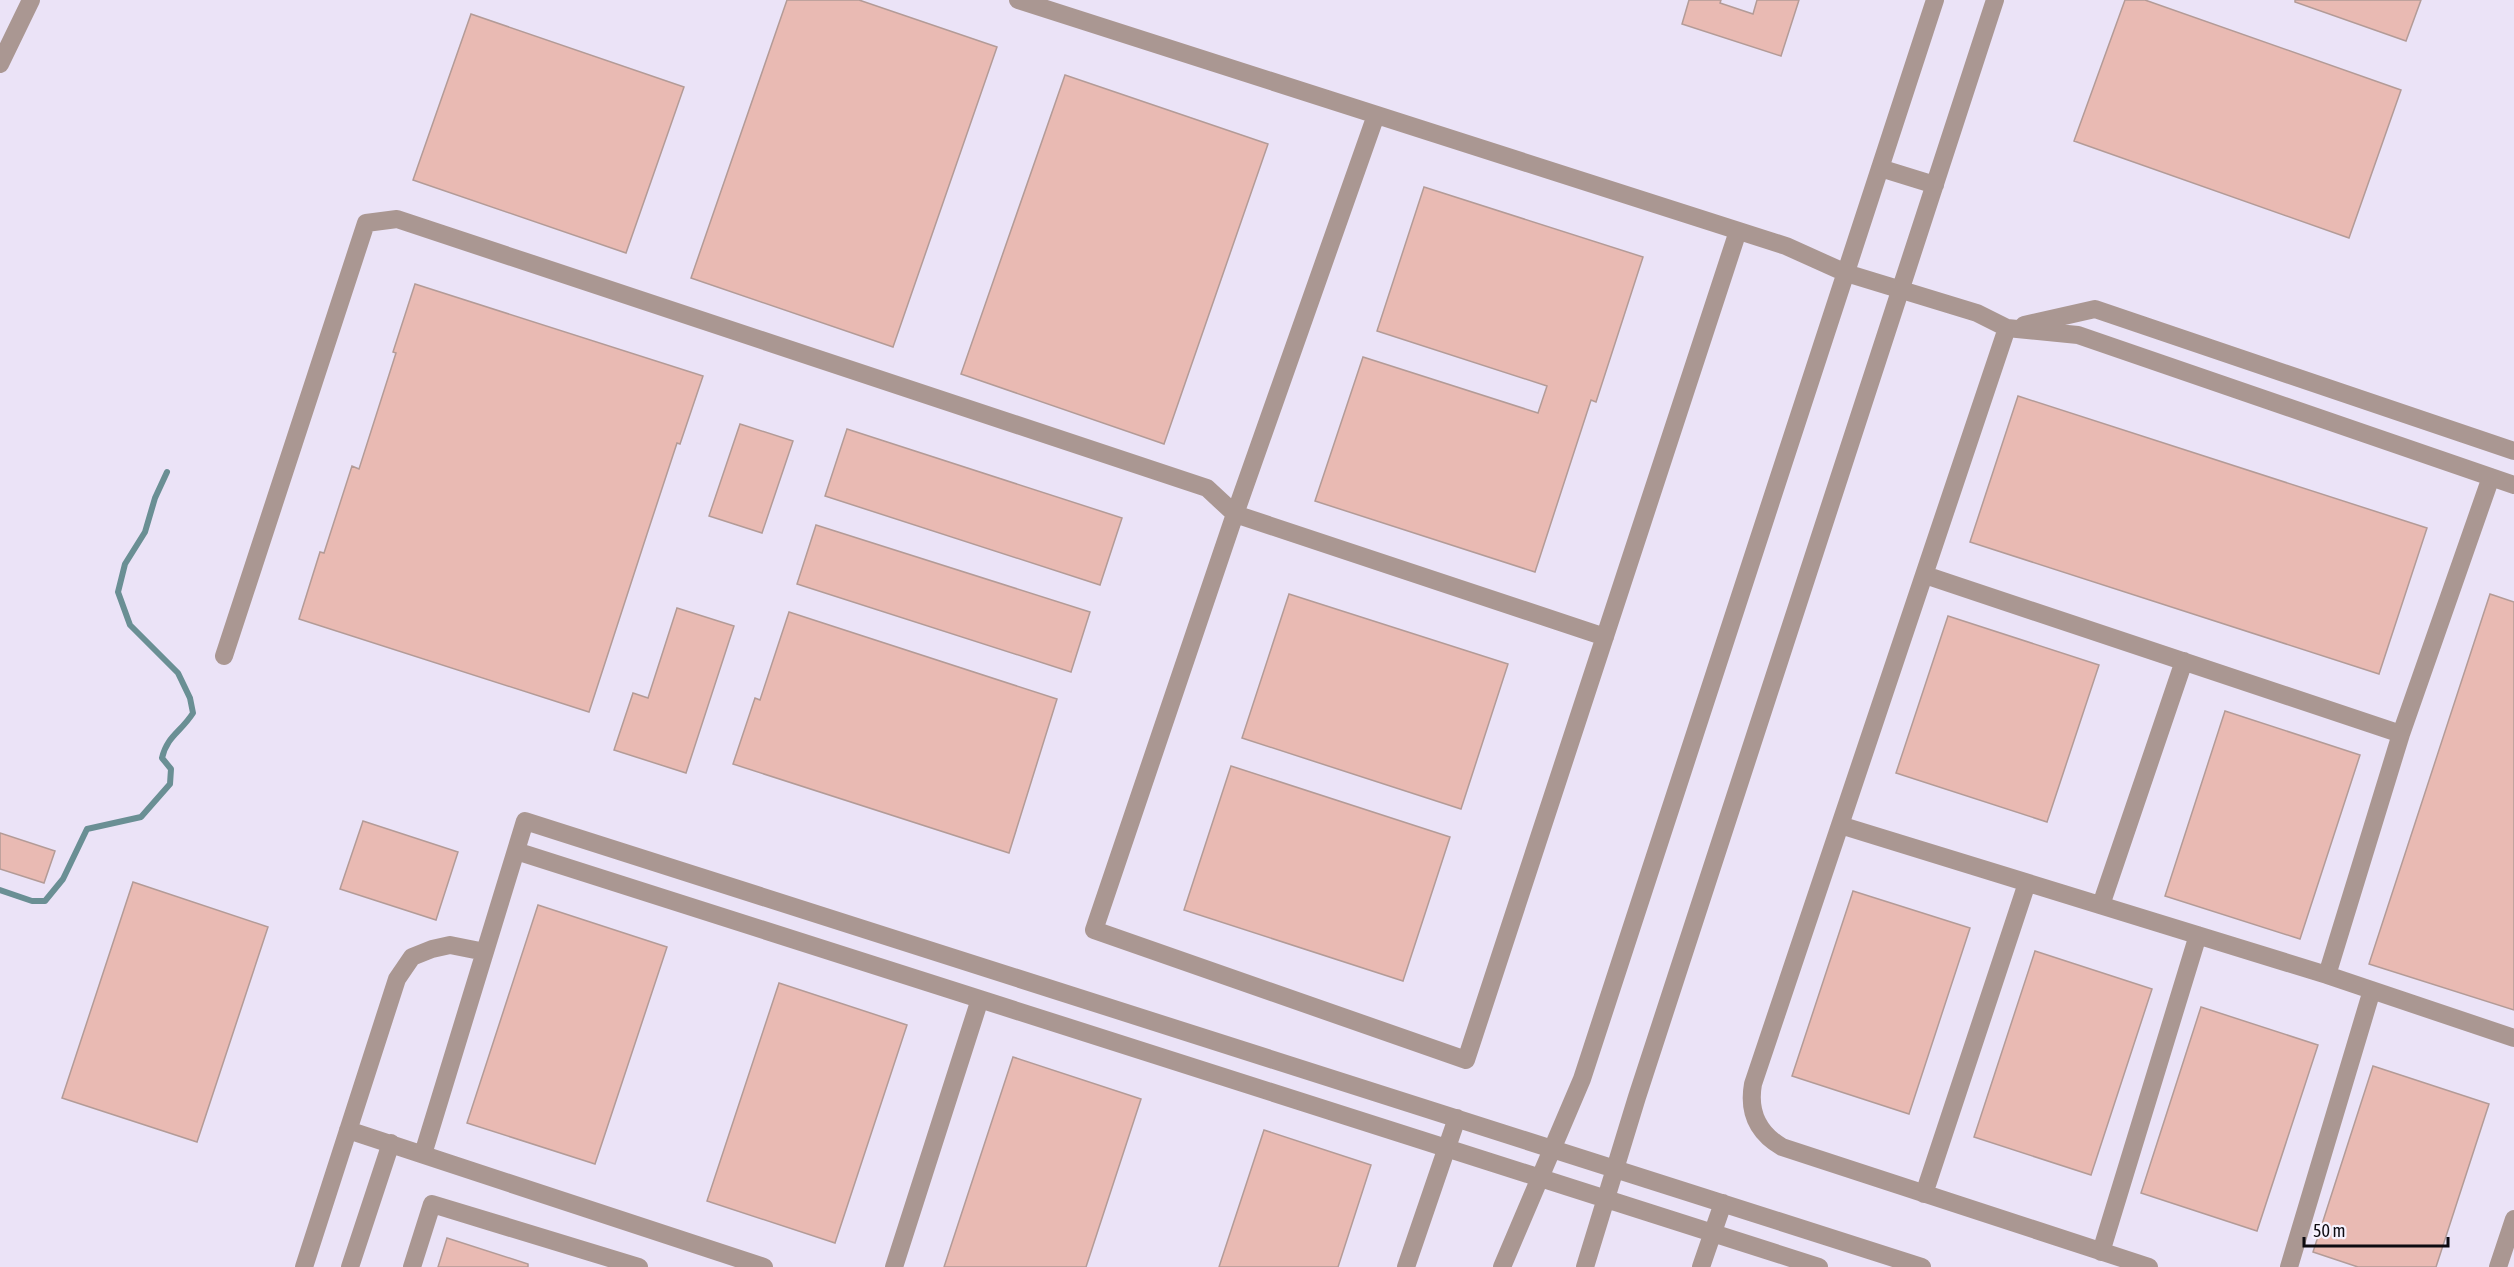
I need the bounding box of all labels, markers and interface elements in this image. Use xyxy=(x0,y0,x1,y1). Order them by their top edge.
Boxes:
scale bar xyxy=(2304,1210,2448,1248)
text: 50 m xyxy=(2313,1220,2345,1241)

